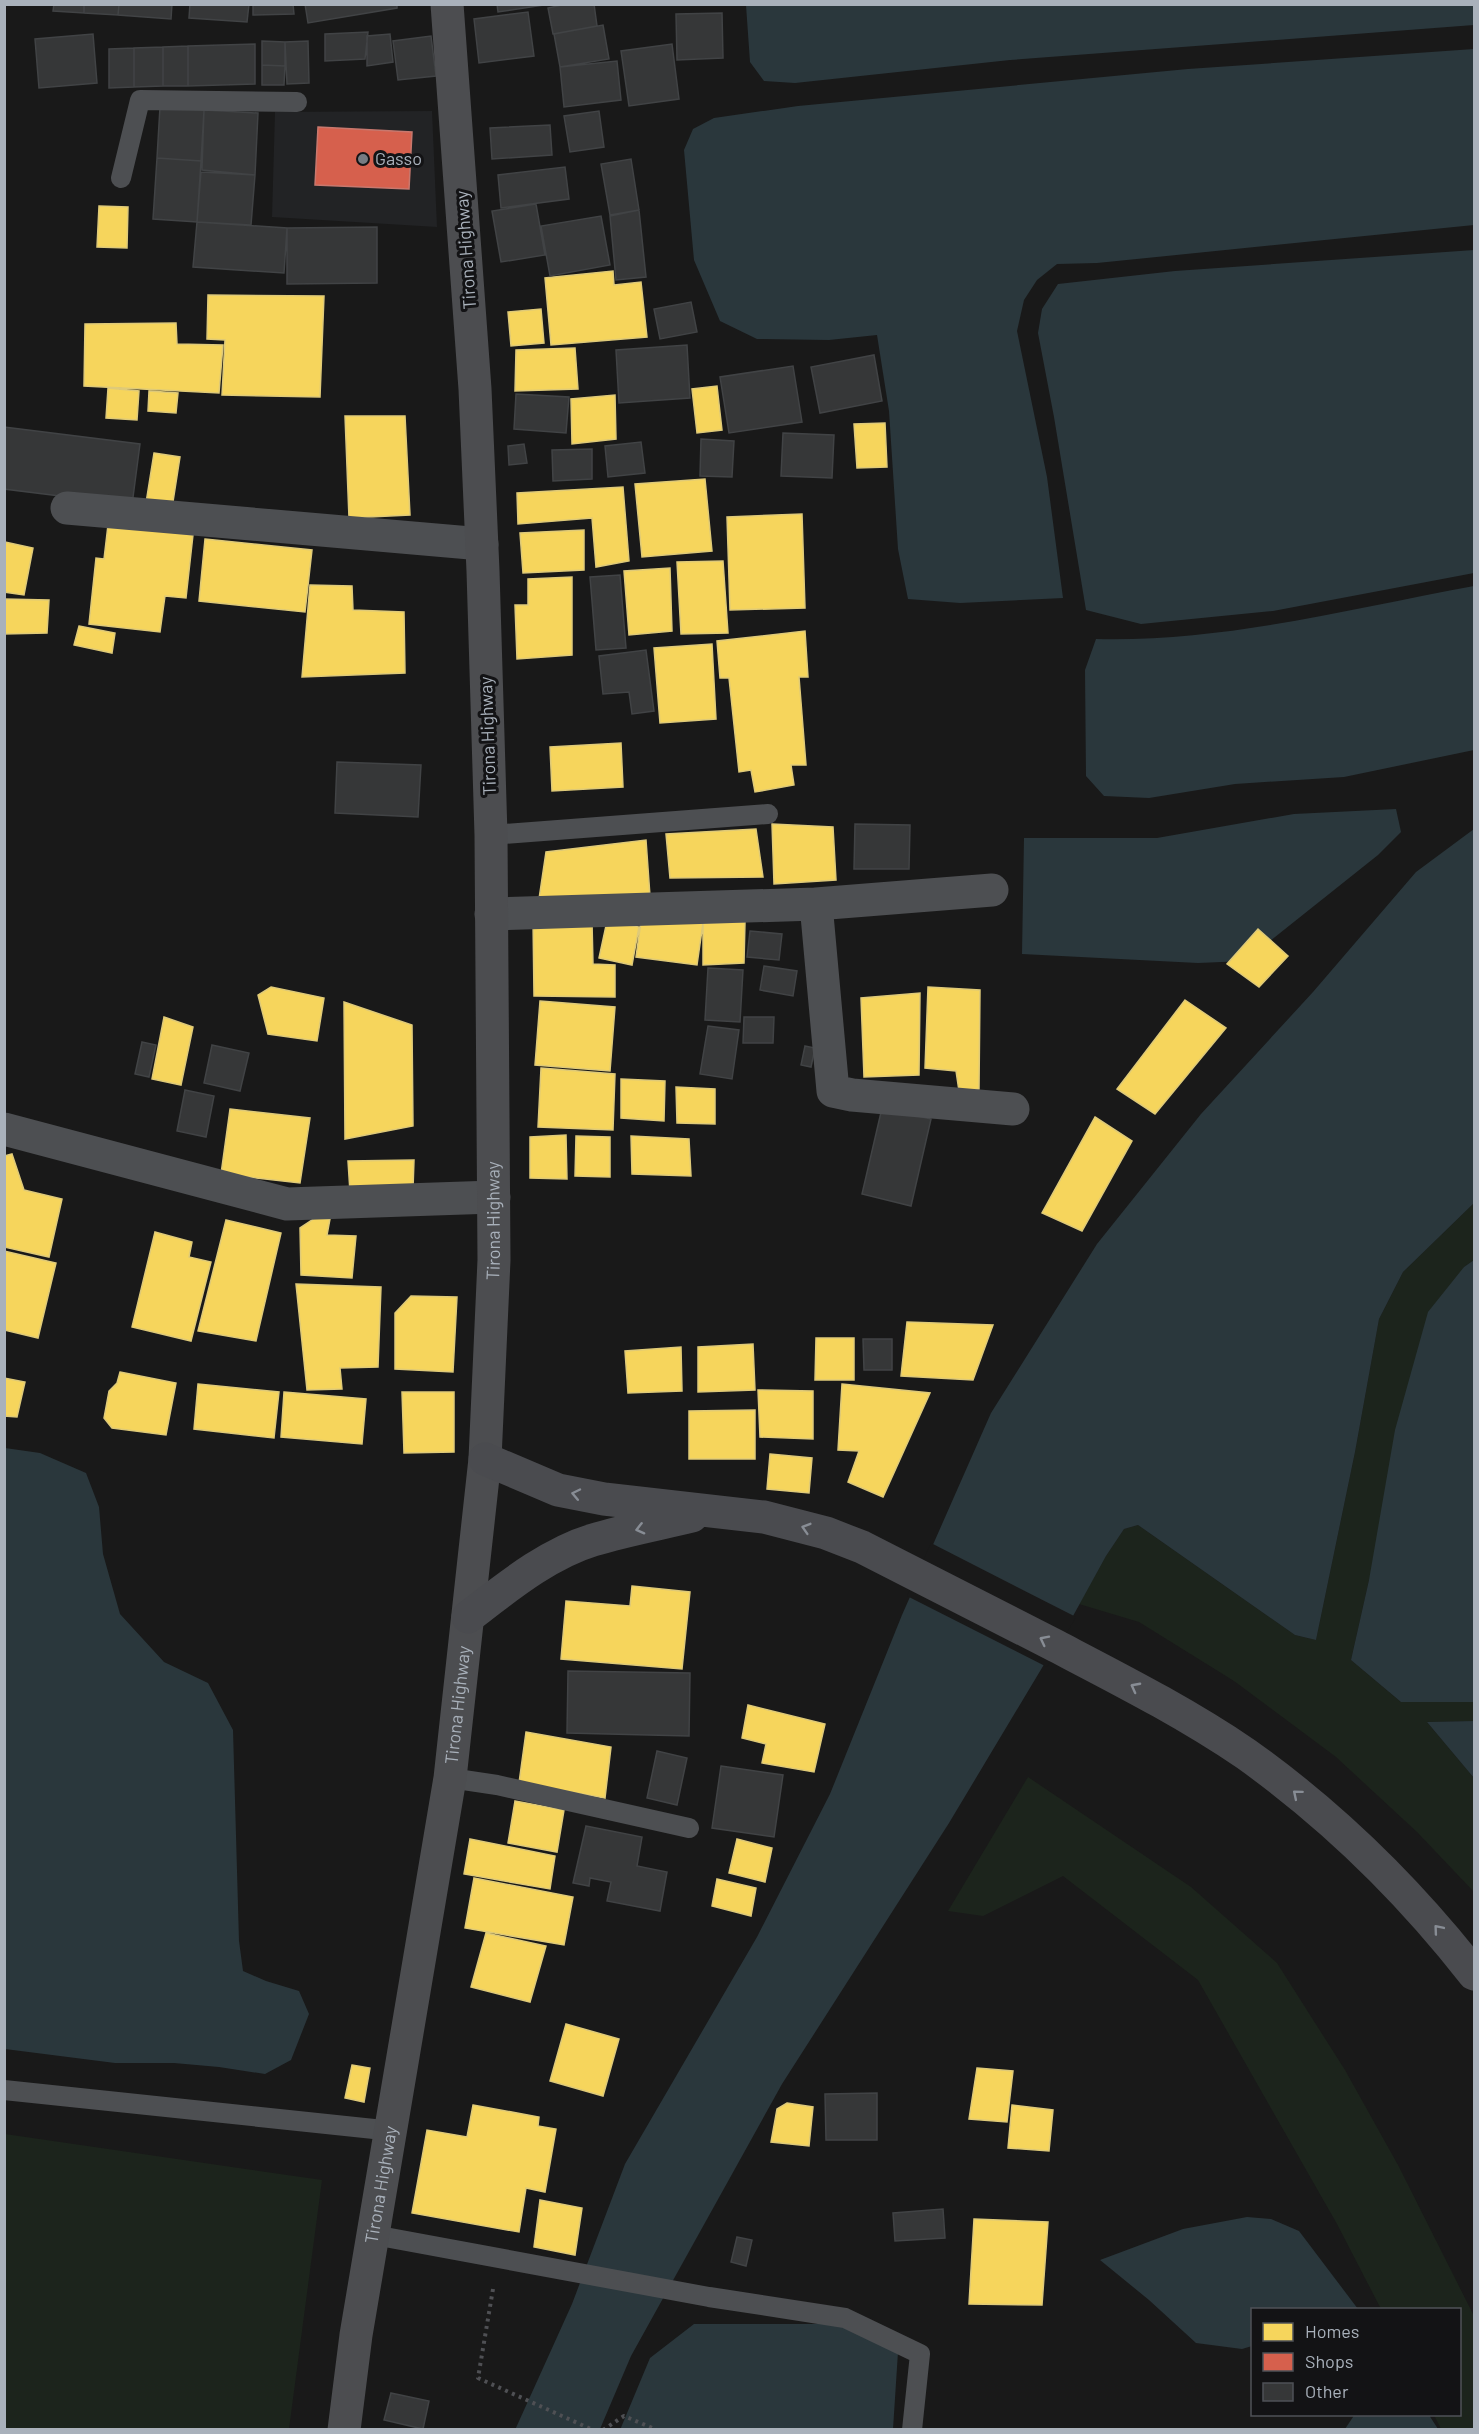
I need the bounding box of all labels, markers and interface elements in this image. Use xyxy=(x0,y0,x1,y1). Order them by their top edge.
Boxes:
place label: Gasso xyxy=(375,147,422,169)
marker: Gasso xyxy=(356,152,370,166)
street label: Tirona Highway xyxy=(450,190,480,310)
street label: Tirona Highway xyxy=(474,676,500,796)
street label: Tirona Highway xyxy=(481,1161,504,1281)
one-way arrow xyxy=(571,1488,581,1501)
one-way arrow xyxy=(635,1522,645,1535)
one-way arrow xyxy=(801,1523,812,1535)
one-way arrow xyxy=(1039,1636,1050,1647)
street label: Tirona Highway xyxy=(440,1645,474,1765)
one-way arrow xyxy=(1130,1683,1141,1694)
one-way arrow xyxy=(1293,1790,1304,1801)
one-way arrow xyxy=(1434,1924,1445,1935)
street label: Tirona Highway xyxy=(360,2124,401,2245)
legend xyxy=(1251,2308,1461,2416)
text: Homes xyxy=(1305,2320,1359,2342)
text: Shops xyxy=(1305,2350,1354,2372)
text: Other xyxy=(1305,2380,1349,2402)

